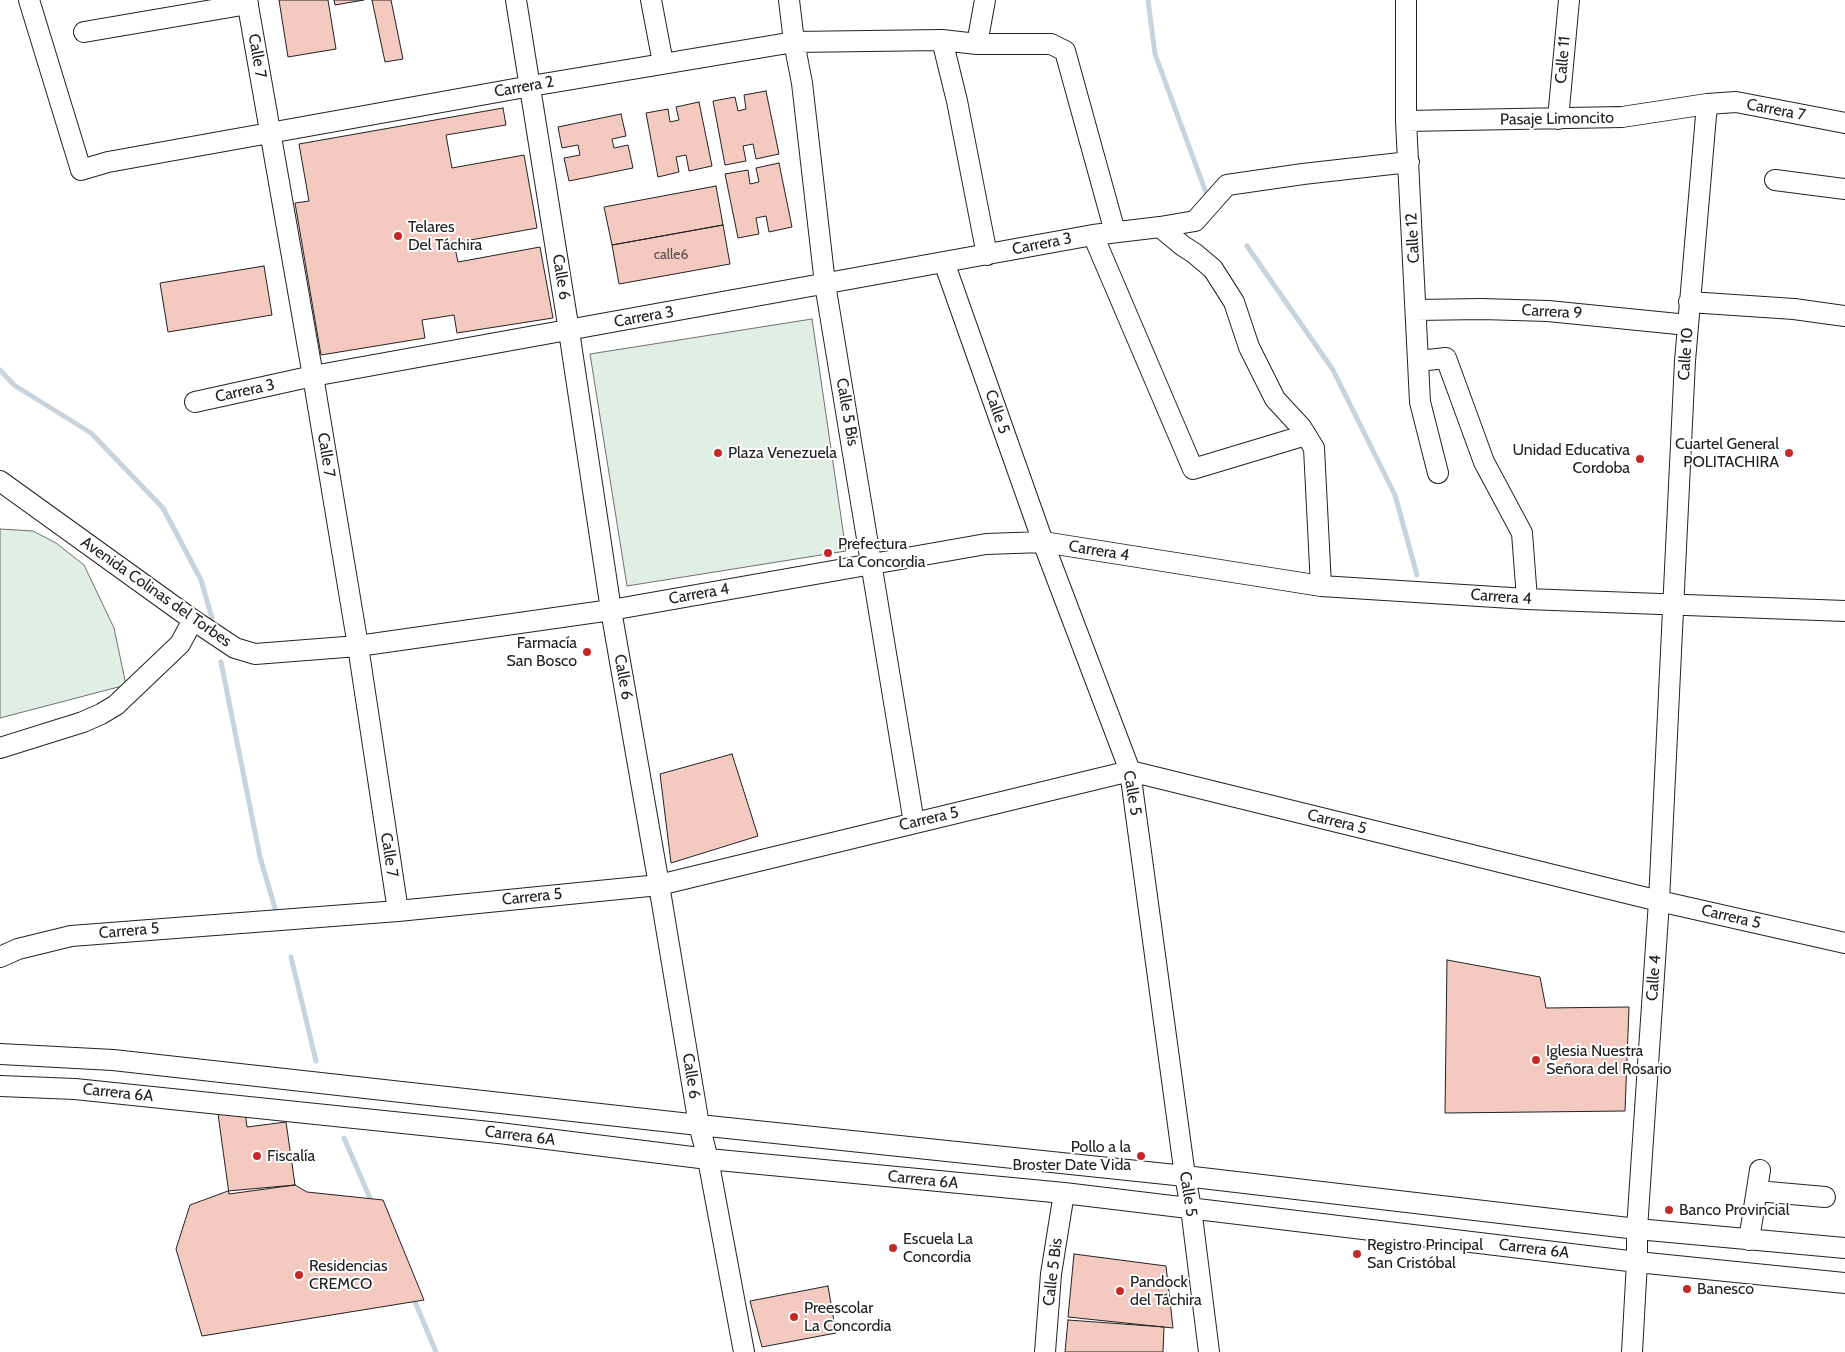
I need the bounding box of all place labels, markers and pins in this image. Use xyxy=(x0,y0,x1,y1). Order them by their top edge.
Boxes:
place label: Telares Del Táchira xyxy=(408,217,482,255)
marker: Telares Del Táchira xyxy=(392,230,404,242)
place label: Cuartel General POLITACHIRA xyxy=(1675,434,1779,472)
place label: Unidad Educativa Cordoba xyxy=(1512,440,1630,478)
place label: Plaza Venezuela xyxy=(728,443,837,463)
marker: Plaza Venezuela xyxy=(712,447,724,459)
marker: Cuartel General POLITACHIRA xyxy=(1783,447,1795,459)
marker: Unidad Educativa Cordoba xyxy=(1634,453,1646,465)
place label: Prefectura La Concordia xyxy=(838,534,925,572)
marker: Prefectura La Concordia xyxy=(822,547,834,559)
place label: Farmacía San Bosco xyxy=(507,633,577,671)
marker: Farmacía San Bosco xyxy=(581,646,593,658)
place label: Iglesia Nuestra Señora del Rosario xyxy=(1546,1041,1672,1079)
marker: Iglesia Nuestra Señora del Rosario xyxy=(1530,1054,1542,1066)
place label: Pollo a la Broster Date Vida xyxy=(1013,1137,1131,1175)
place label: Fiscalía xyxy=(267,1146,315,1166)
marker: Fiscalía xyxy=(251,1150,263,1162)
marker: Pollo a la Broster Date Vida xyxy=(1135,1150,1147,1162)
place label: Banco Provincial xyxy=(1679,1200,1790,1220)
marker: Banco Provincial xyxy=(1663,1204,1675,1216)
place label: Escuela La Concordia xyxy=(903,1229,973,1267)
place label: Registro Principal San Cristóbal xyxy=(1367,1235,1483,1273)
marker: Escuela La Concordia xyxy=(887,1242,899,1254)
marker: Registro Principal San Cristóbal xyxy=(1351,1248,1363,1260)
place label: Residencias CREMCO xyxy=(309,1256,388,1294)
marker: Residencias CREMCO xyxy=(293,1269,305,1281)
place label: Pandock del Táchira xyxy=(1130,1272,1202,1310)
place label: Banesco xyxy=(1697,1279,1754,1299)
marker: Banesco xyxy=(1681,1283,1693,1295)
marker: Pandock del Táchira xyxy=(1114,1285,1126,1297)
place label: Preescolar La Concordia xyxy=(804,1298,891,1336)
marker: Preescolar La Concordia xyxy=(788,1311,800,1323)

